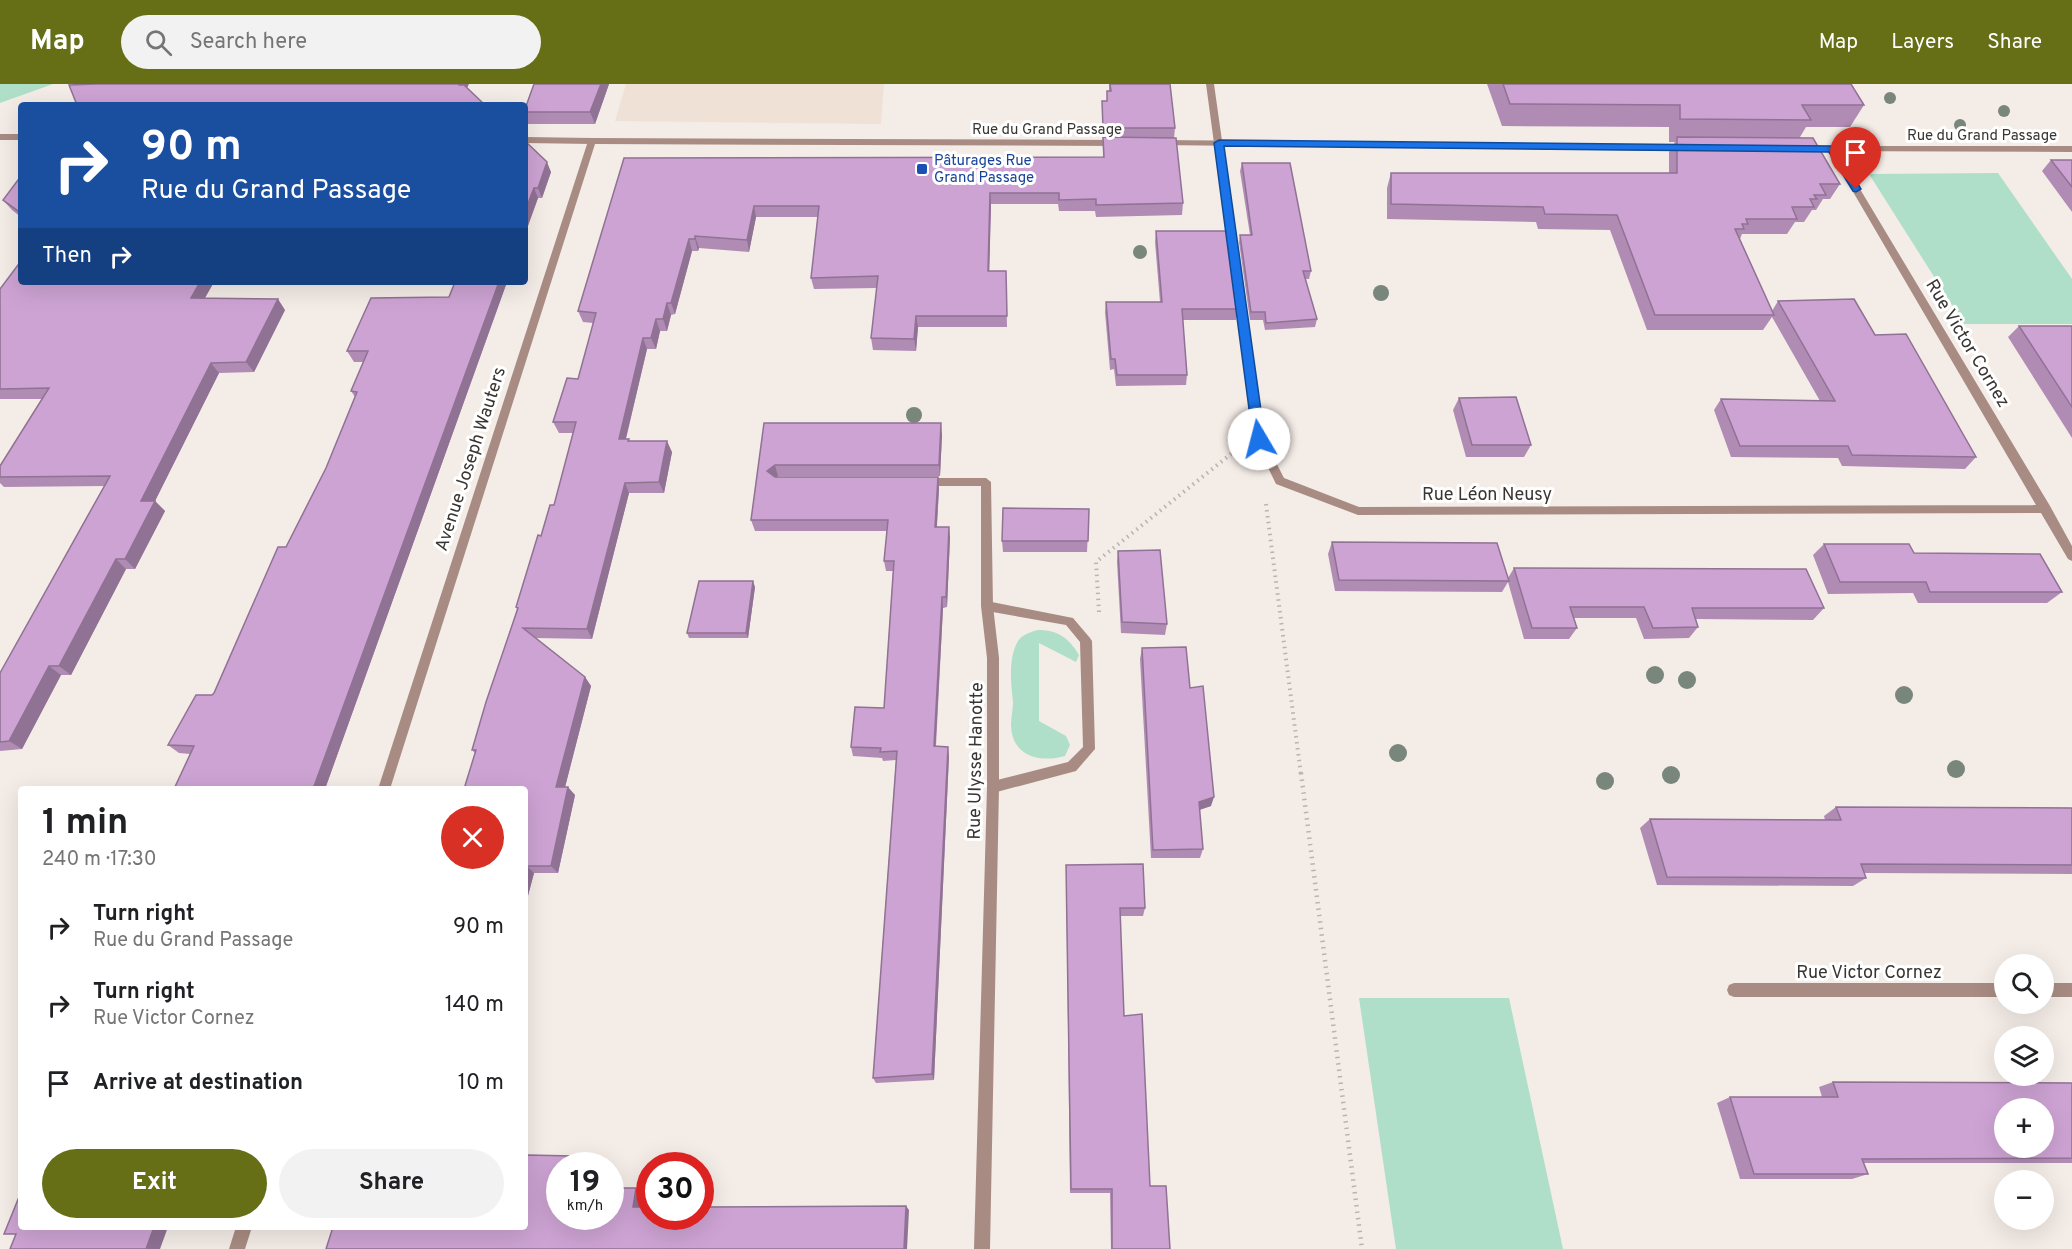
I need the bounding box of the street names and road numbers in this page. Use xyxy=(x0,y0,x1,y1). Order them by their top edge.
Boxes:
street label: Rue du Grand Passage xyxy=(972,121,1122,140)
street label: Rue du Grand Passage xyxy=(1907,127,2057,146)
street label: Rue Victor Cornez xyxy=(1919,275,2014,412)
street label: Avenue Joseph Wauters xyxy=(431,364,512,555)
street label: Rue Léon Neusy xyxy=(1422,484,1552,507)
street label: Rue Ulysse Hanotte xyxy=(964,682,989,840)
street label: Rue Victor Cornez xyxy=(1796,962,1942,985)

